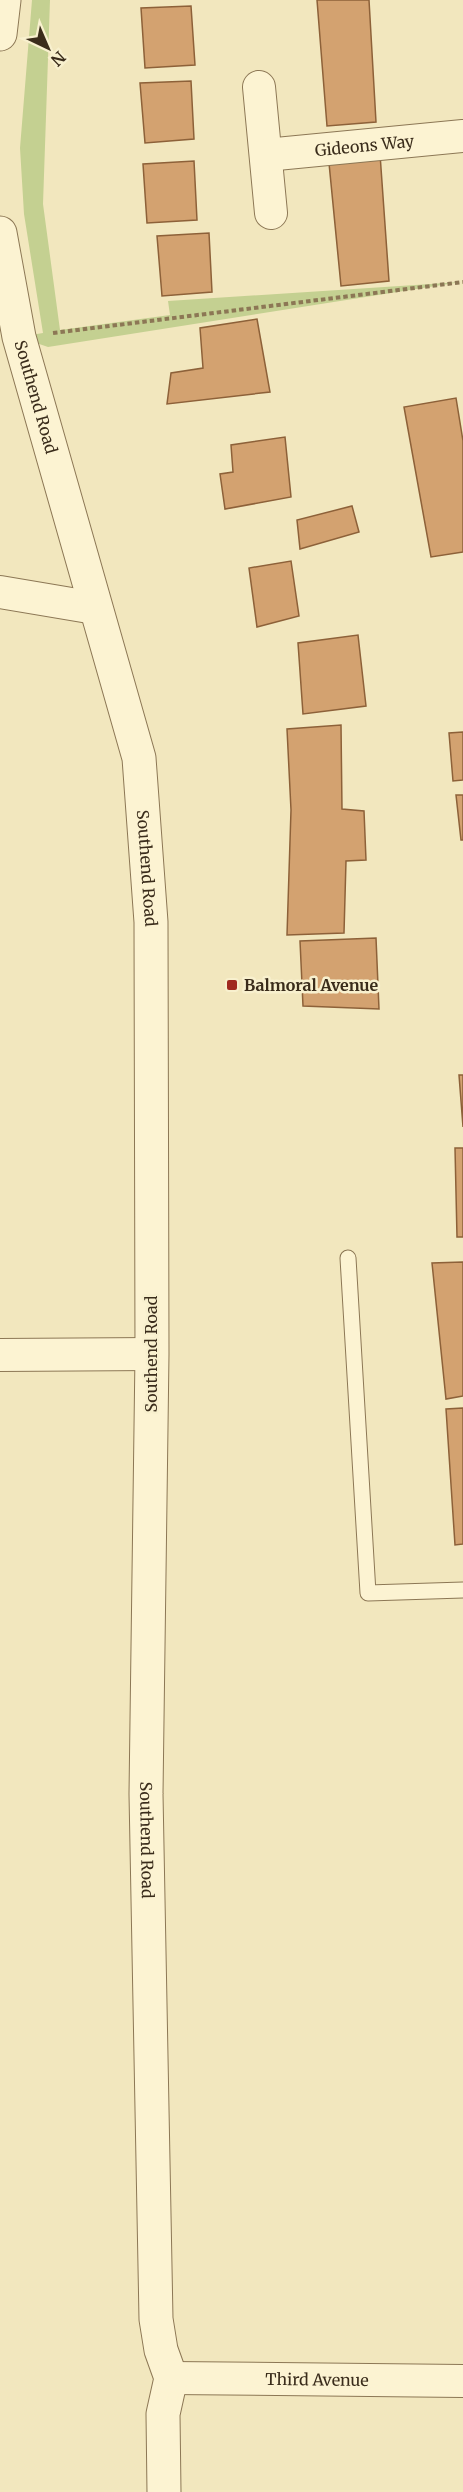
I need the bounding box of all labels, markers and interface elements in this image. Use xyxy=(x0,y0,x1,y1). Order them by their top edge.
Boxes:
north arrow xyxy=(18,18,78,78)
text: N xyxy=(47,47,70,71)
street label: Gideons Way xyxy=(314,131,416,160)
street label: Southend Road xyxy=(10,338,62,456)
street label: Southend Road xyxy=(133,809,161,928)
place label: Balmoral Avenue xyxy=(244,975,379,995)
marker: Balmoral Avenue xyxy=(225,978,239,992)
street label: Southend Road xyxy=(141,1295,161,1412)
street label: Southend Road xyxy=(136,1781,158,1899)
street label: Third Avenue xyxy=(265,2369,369,2390)

